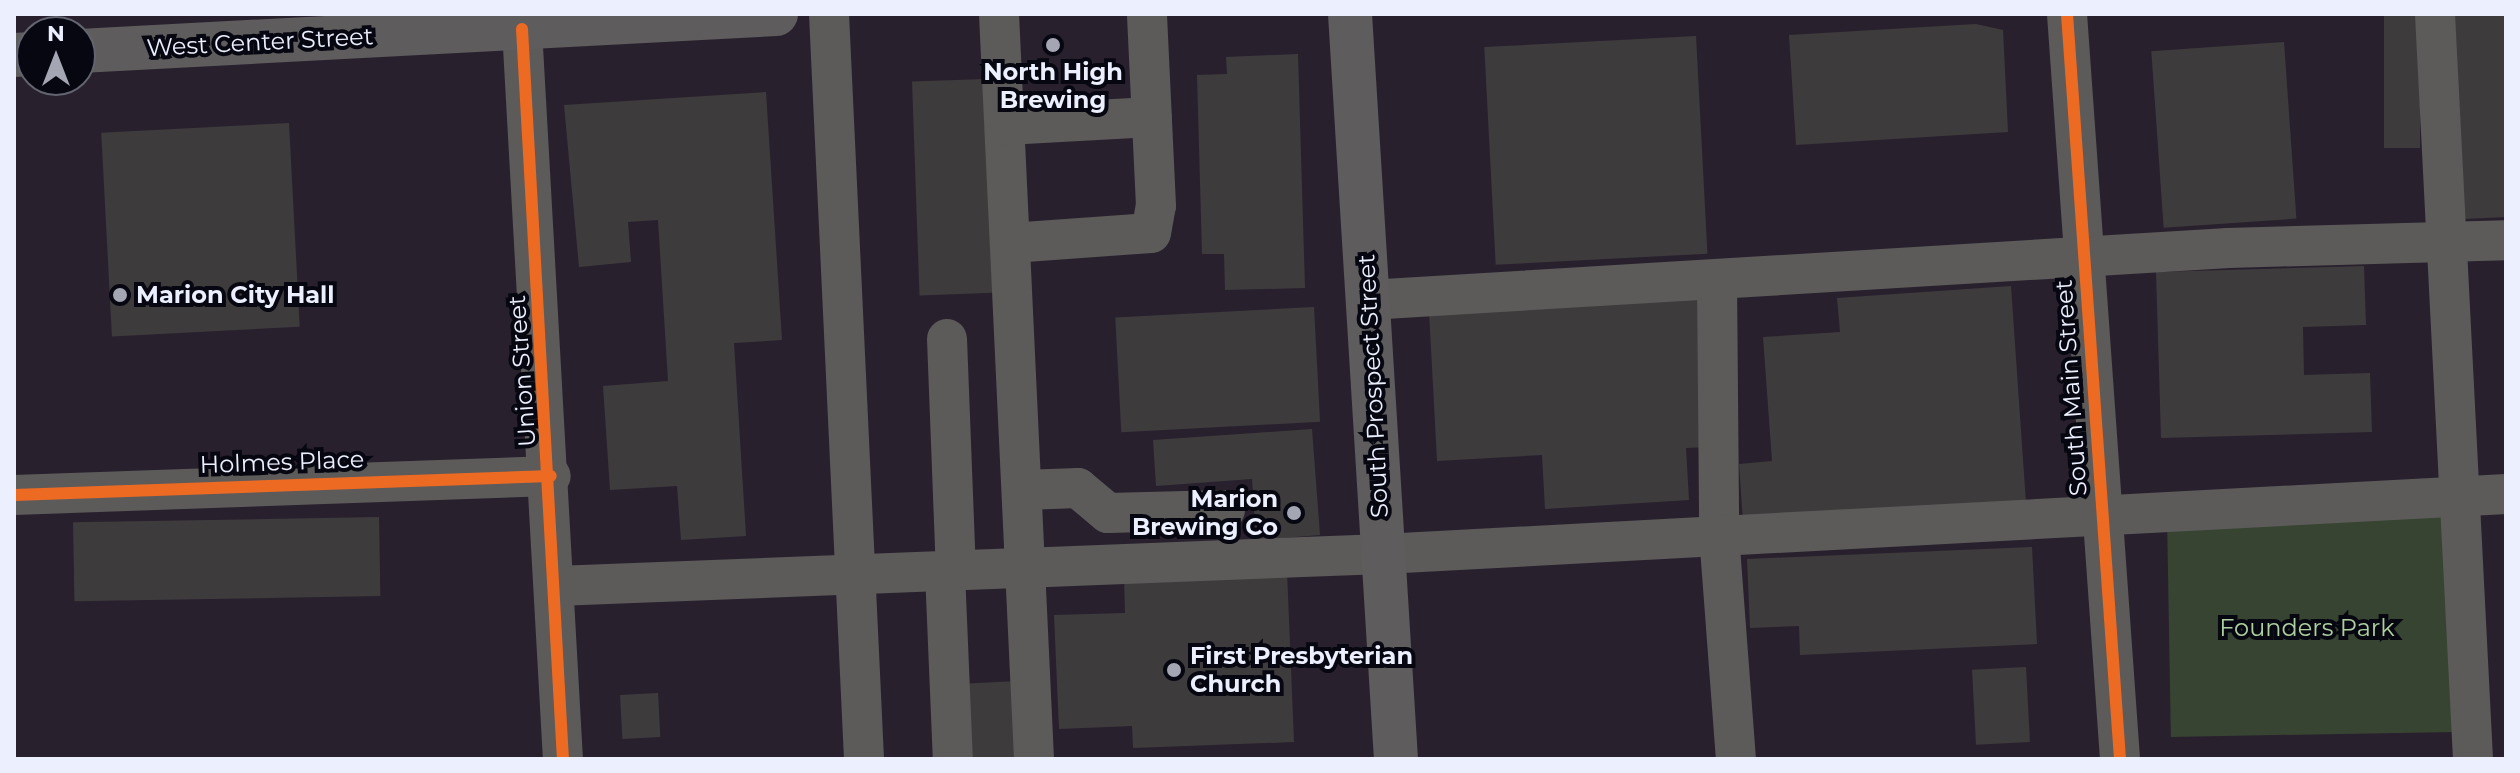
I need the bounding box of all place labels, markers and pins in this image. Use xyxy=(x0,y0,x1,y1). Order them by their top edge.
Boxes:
marker: North High Brewing xyxy=(1044,36,1062,54)
place label: North High Brewing xyxy=(983,58,1123,114)
place label: Marion City Hall xyxy=(136,281,335,309)
marker: Marion City Hall xyxy=(111,286,129,304)
place label: Marion Brewing Co xyxy=(1132,485,1278,541)
marker: Marion Brewing Co xyxy=(1285,504,1303,522)
place label: First Presbyterian Church xyxy=(1190,642,1413,698)
marker: First Presbyterian Church xyxy=(1165,661,1183,679)

